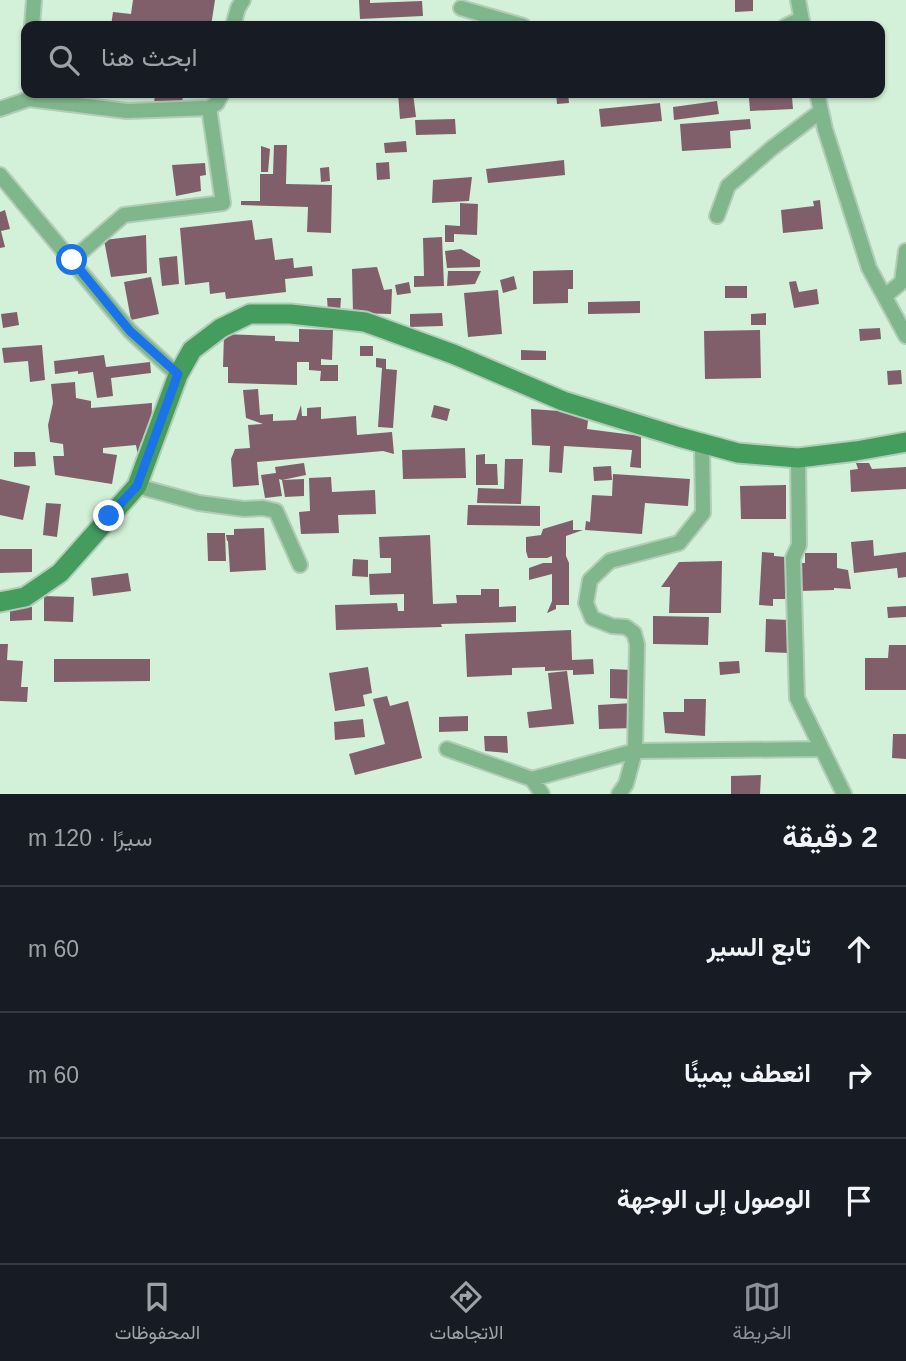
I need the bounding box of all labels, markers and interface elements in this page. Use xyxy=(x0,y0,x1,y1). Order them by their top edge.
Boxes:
search box xyxy=(21,21,885,98)
icon: search xyxy=(45,41,83,79)
text: ابحث هنا xyxy=(101,42,197,72)
route start xyxy=(56,244,87,275)
route end xyxy=(93,500,124,531)
text: 2 دقيقة xyxy=(782,820,878,853)
text: سيرًا · 120 m xyxy=(28,825,152,851)
icon: ahead xyxy=(840,930,878,968)
text: تابع السير xyxy=(707,932,811,962)
text: 60 m xyxy=(28,936,79,962)
icon: right xyxy=(840,1056,878,1094)
text: انعطف يمينًا xyxy=(684,1058,811,1088)
text: 60 m xyxy=(28,1062,79,1088)
icon: arrive xyxy=(840,1182,878,1220)
text: الوصول إلى الوجهة xyxy=(617,1184,811,1214)
tab: المحفوظات xyxy=(115,1278,200,1349)
tab: الاتجاهات xyxy=(430,1278,503,1349)
tab: الخريطة xyxy=(733,1278,791,1349)

